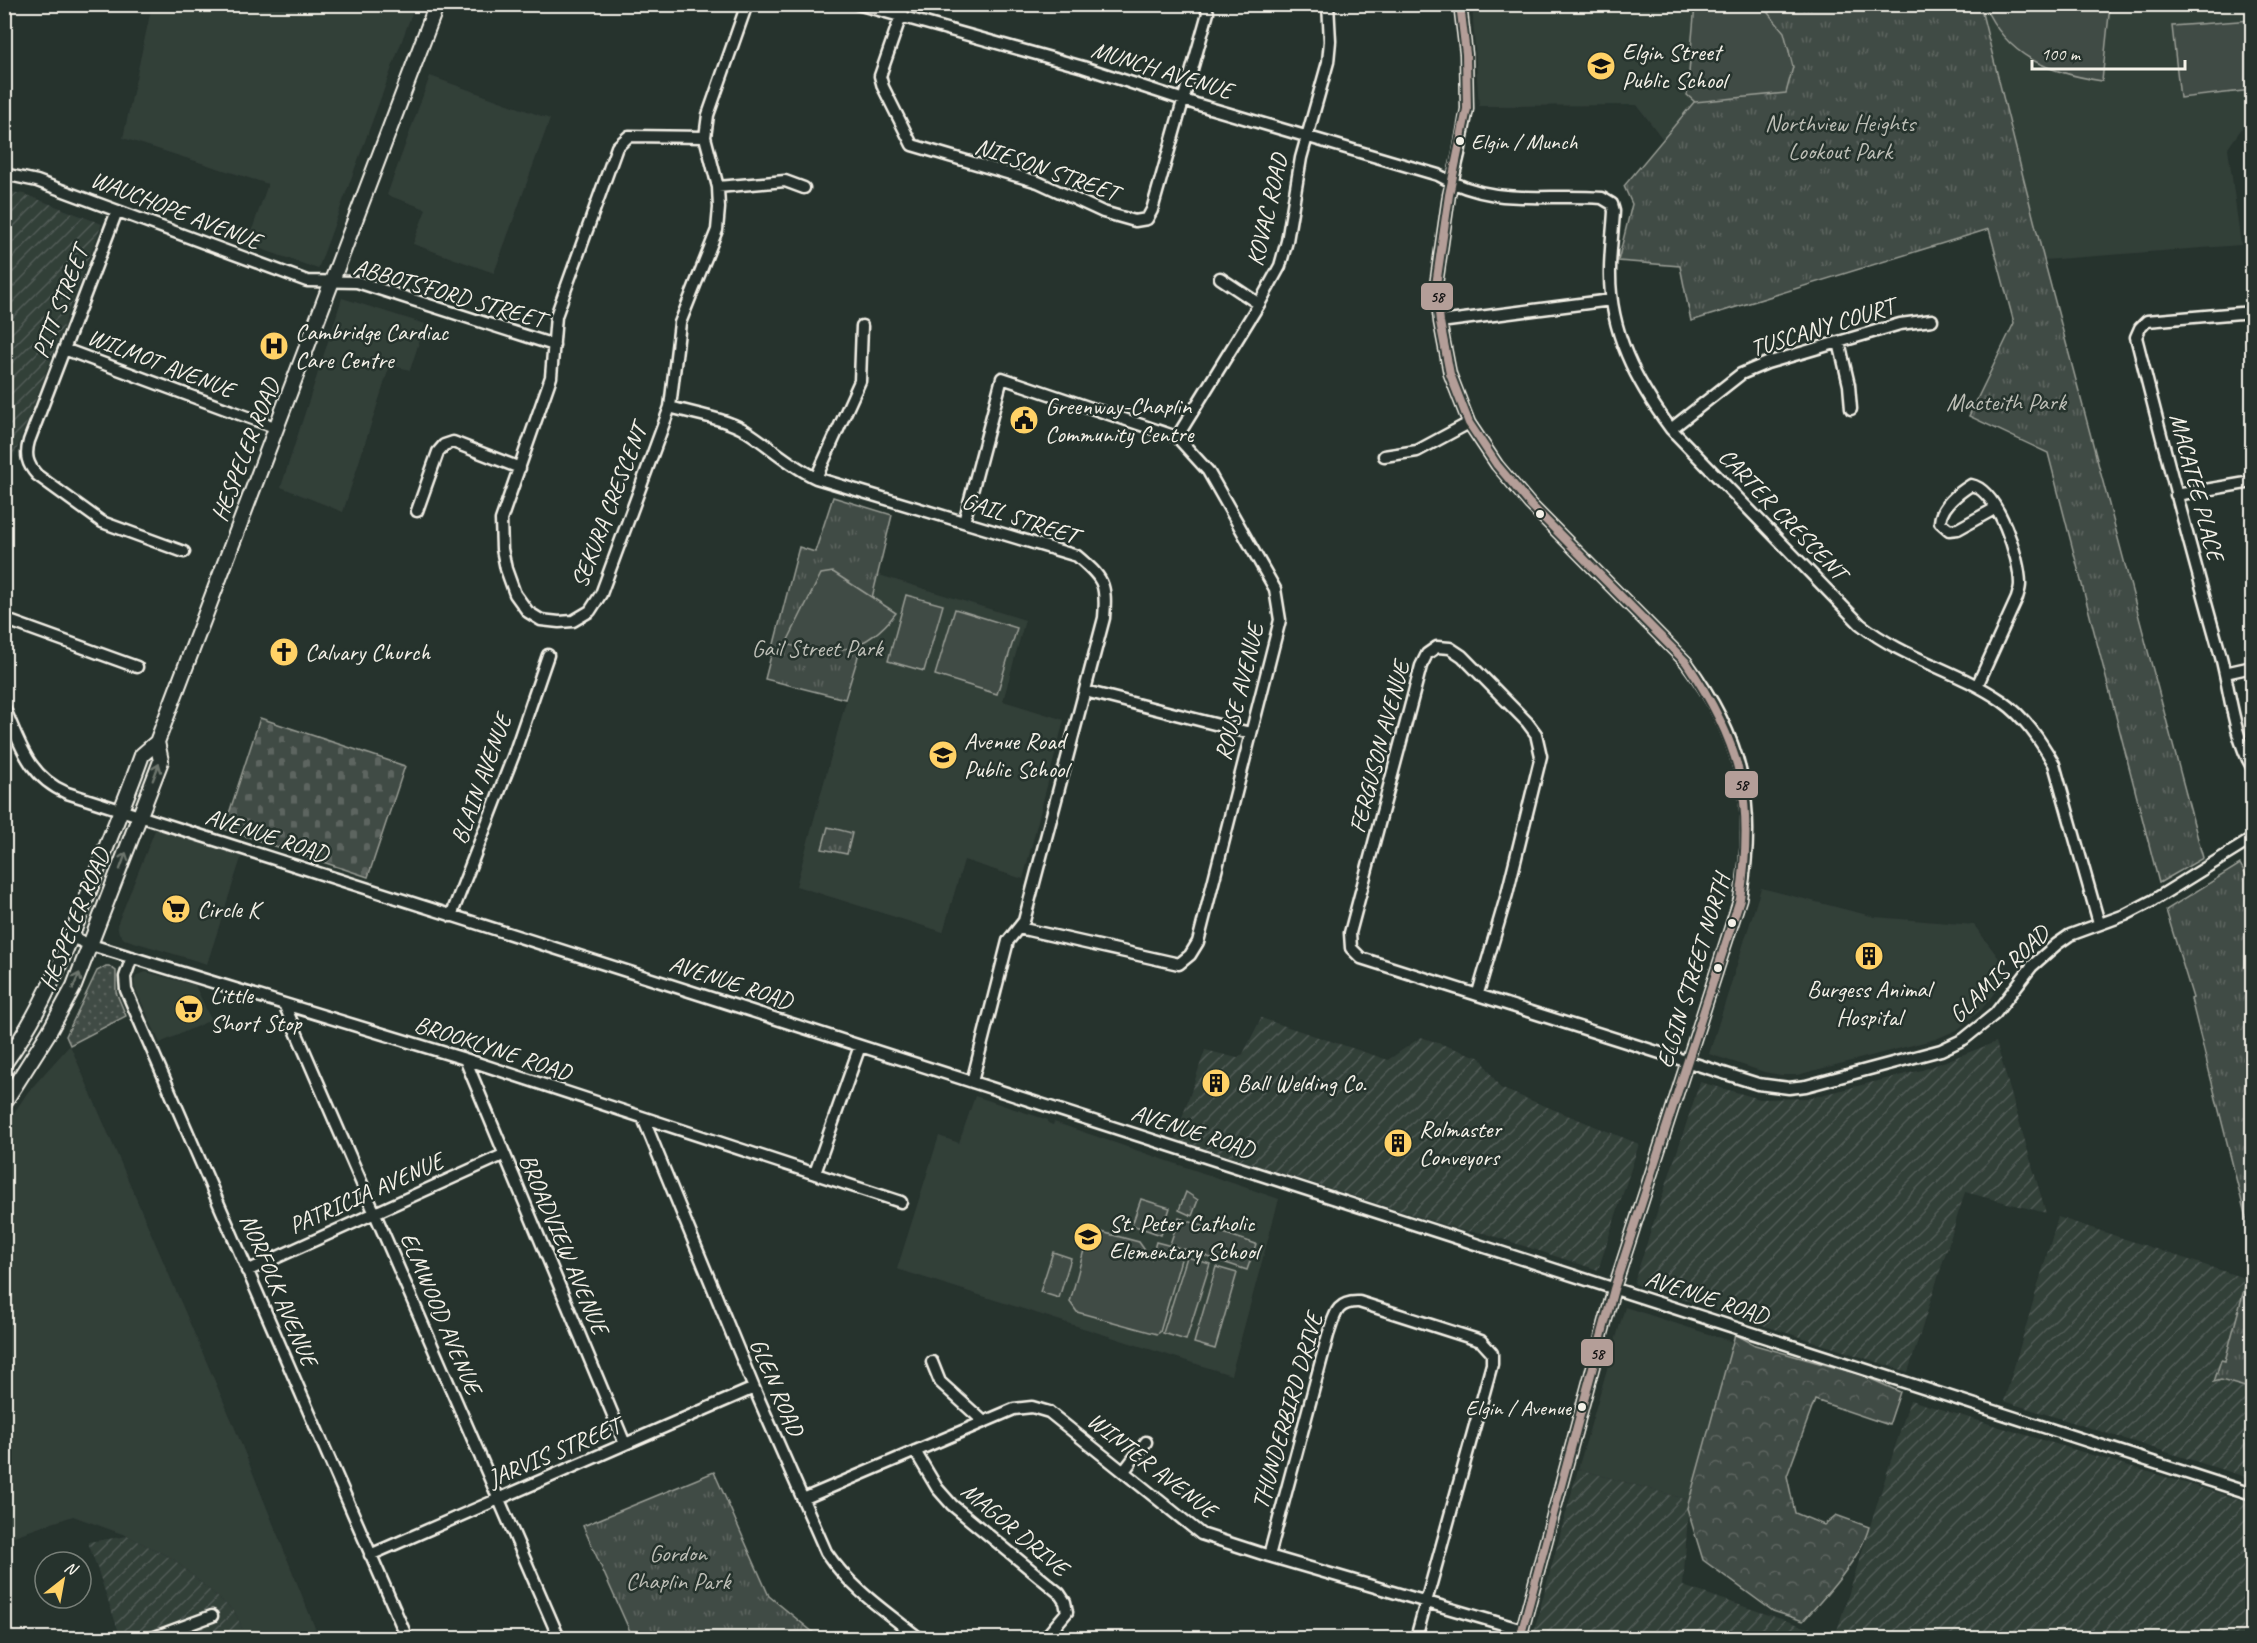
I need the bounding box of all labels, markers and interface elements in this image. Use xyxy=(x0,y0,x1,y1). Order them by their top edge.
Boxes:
scale bar xyxy=(2032,33,2185,71)
street label: MUNCH AVENUE xyxy=(1088,34,1239,107)
place label: Elgin Street Public School xyxy=(1622,37,1730,95)
text: 100 m xyxy=(2041,43,2082,65)
school or university icon: Elgin Street Public School xyxy=(1585,50,1617,82)
park label: Northview Heights Lookout Park xyxy=(1765,108,1917,166)
place label: Elgin / Munch xyxy=(1471,128,1578,156)
street label: NIESON STREET xyxy=(971,130,1127,209)
marker: Elgin / Munch xyxy=(1454,135,1466,147)
street label: KOVAC ROAD xyxy=(1240,149,1295,269)
street label: WAUCHOPE AVENUE xyxy=(87,164,268,257)
street label: PITT STREET xyxy=(25,237,97,362)
street label: ABBOTSFORD STREET xyxy=(350,251,554,336)
line badge: 58 xyxy=(1420,282,1454,311)
text: 58 xyxy=(1430,287,1446,307)
street label: TUSCANY COURT xyxy=(1746,289,1903,363)
place label: Cambridge Cardiac Care Centre xyxy=(295,317,450,375)
street label: WILMOT AVENUE xyxy=(83,321,241,406)
hospital icon: Cambridge Cardiac Care Centre xyxy=(258,330,290,362)
street label: HESPELER ROAD xyxy=(204,372,287,526)
park label: Macteith Park xyxy=(1946,387,2068,417)
place label: Greenway-Chaplin Community Centre xyxy=(1045,391,1196,449)
public building icon: Greenway-Chaplin Community Centre xyxy=(1008,404,1040,436)
street label: MACATEE PLACE xyxy=(2163,410,2232,567)
street label: SEKURA CRESCENT xyxy=(564,415,656,592)
street label: CARTER CRESCENT xyxy=(1712,442,1857,590)
street label: GAIL STREET xyxy=(958,485,1087,553)
unlabelled marker xyxy=(1534,508,1546,520)
street label: ROUSE AVENUE xyxy=(1208,617,1271,763)
park label: Gail Street Park xyxy=(751,633,885,663)
church icon: Calvary Church xyxy=(268,636,300,668)
place label: Calvary Church xyxy=(305,637,431,667)
street label: FERGUSON AVENUE xyxy=(1342,655,1417,836)
street label: BLAIN AVENUE xyxy=(444,707,519,848)
place label: Avenue Road Public School xyxy=(964,726,1072,784)
school or university icon: Avenue Road Public School xyxy=(927,739,959,771)
one-way arrow xyxy=(152,763,163,782)
line badge: 58 xyxy=(1724,770,1759,799)
text: 58 xyxy=(1734,775,1750,795)
street label: AVENUE ROAD xyxy=(202,801,334,870)
street label: HESPELER ROAD xyxy=(32,842,117,994)
one-way arrow xyxy=(118,852,129,871)
street label: ELGIN STREET NORTH xyxy=(1649,867,1738,1071)
supermarket icon: Circle K xyxy=(160,893,192,925)
place label: Circle K xyxy=(197,894,265,924)
unlabelled marker xyxy=(1726,917,1738,929)
street label: GLAMIS ROAD xyxy=(1943,917,2057,1029)
building icon: Burgess Animal Hospital xyxy=(1853,940,1885,972)
street label: AVENUE ROAD xyxy=(666,948,798,1017)
unlabelled marker xyxy=(1712,962,1724,974)
one-way arrow xyxy=(71,972,82,990)
place label: Burgess Animal Hospital xyxy=(1807,974,1935,1032)
place label: Little Short Stop xyxy=(210,980,303,1038)
supermarket icon: Little Short Stop xyxy=(173,993,205,1025)
street label: BROOKLYNE ROAD xyxy=(411,1009,577,1088)
building icon: Ball Welding Co. xyxy=(1200,1067,1232,1099)
place label: Ball Welding Co. xyxy=(1237,1068,1367,1098)
street label: AVENUE ROAD xyxy=(1128,1097,1260,1166)
place label: Rolmaster Conveyors xyxy=(1419,1114,1503,1172)
building icon: Rolmaster Conveyors xyxy=(1382,1127,1414,1159)
street label: PATRICIA AVENUE xyxy=(284,1144,450,1240)
street label: BROADVIEW AVENUE xyxy=(512,1149,617,1341)
place label: St. Peter Catholic Elementary School xyxy=(1109,1208,1263,1266)
street label: NORFOLK AVENUE xyxy=(233,1209,326,1373)
school or university icon: St. Peter Catholic Elementary School xyxy=(1072,1221,1104,1253)
street label: ELMWOOD AVENUE xyxy=(393,1228,490,1401)
street label: AVENUE ROAD xyxy=(1642,1263,1774,1332)
street label: THUNDERBIRD DRIVE xyxy=(1245,1307,1330,1513)
street label: GLEN ROAD xyxy=(743,1334,812,1442)
line badge: 58 xyxy=(1580,1338,1614,1367)
text: 58 xyxy=(1590,1344,1606,1364)
place label: Elgin / Avenue xyxy=(1465,1394,1573,1422)
marker: Elgin / Avenue xyxy=(1576,1401,1588,1413)
street label: WINTER AVENUE xyxy=(1081,1405,1225,1527)
street label: JARVIS STREET xyxy=(482,1408,630,1494)
street label: MAGOR DRIVE xyxy=(955,1476,1077,1585)
park label: Gordon Chaplin Park xyxy=(626,1538,733,1596)
north arrow xyxy=(33,1550,93,1610)
text: N xyxy=(61,1557,82,1581)

